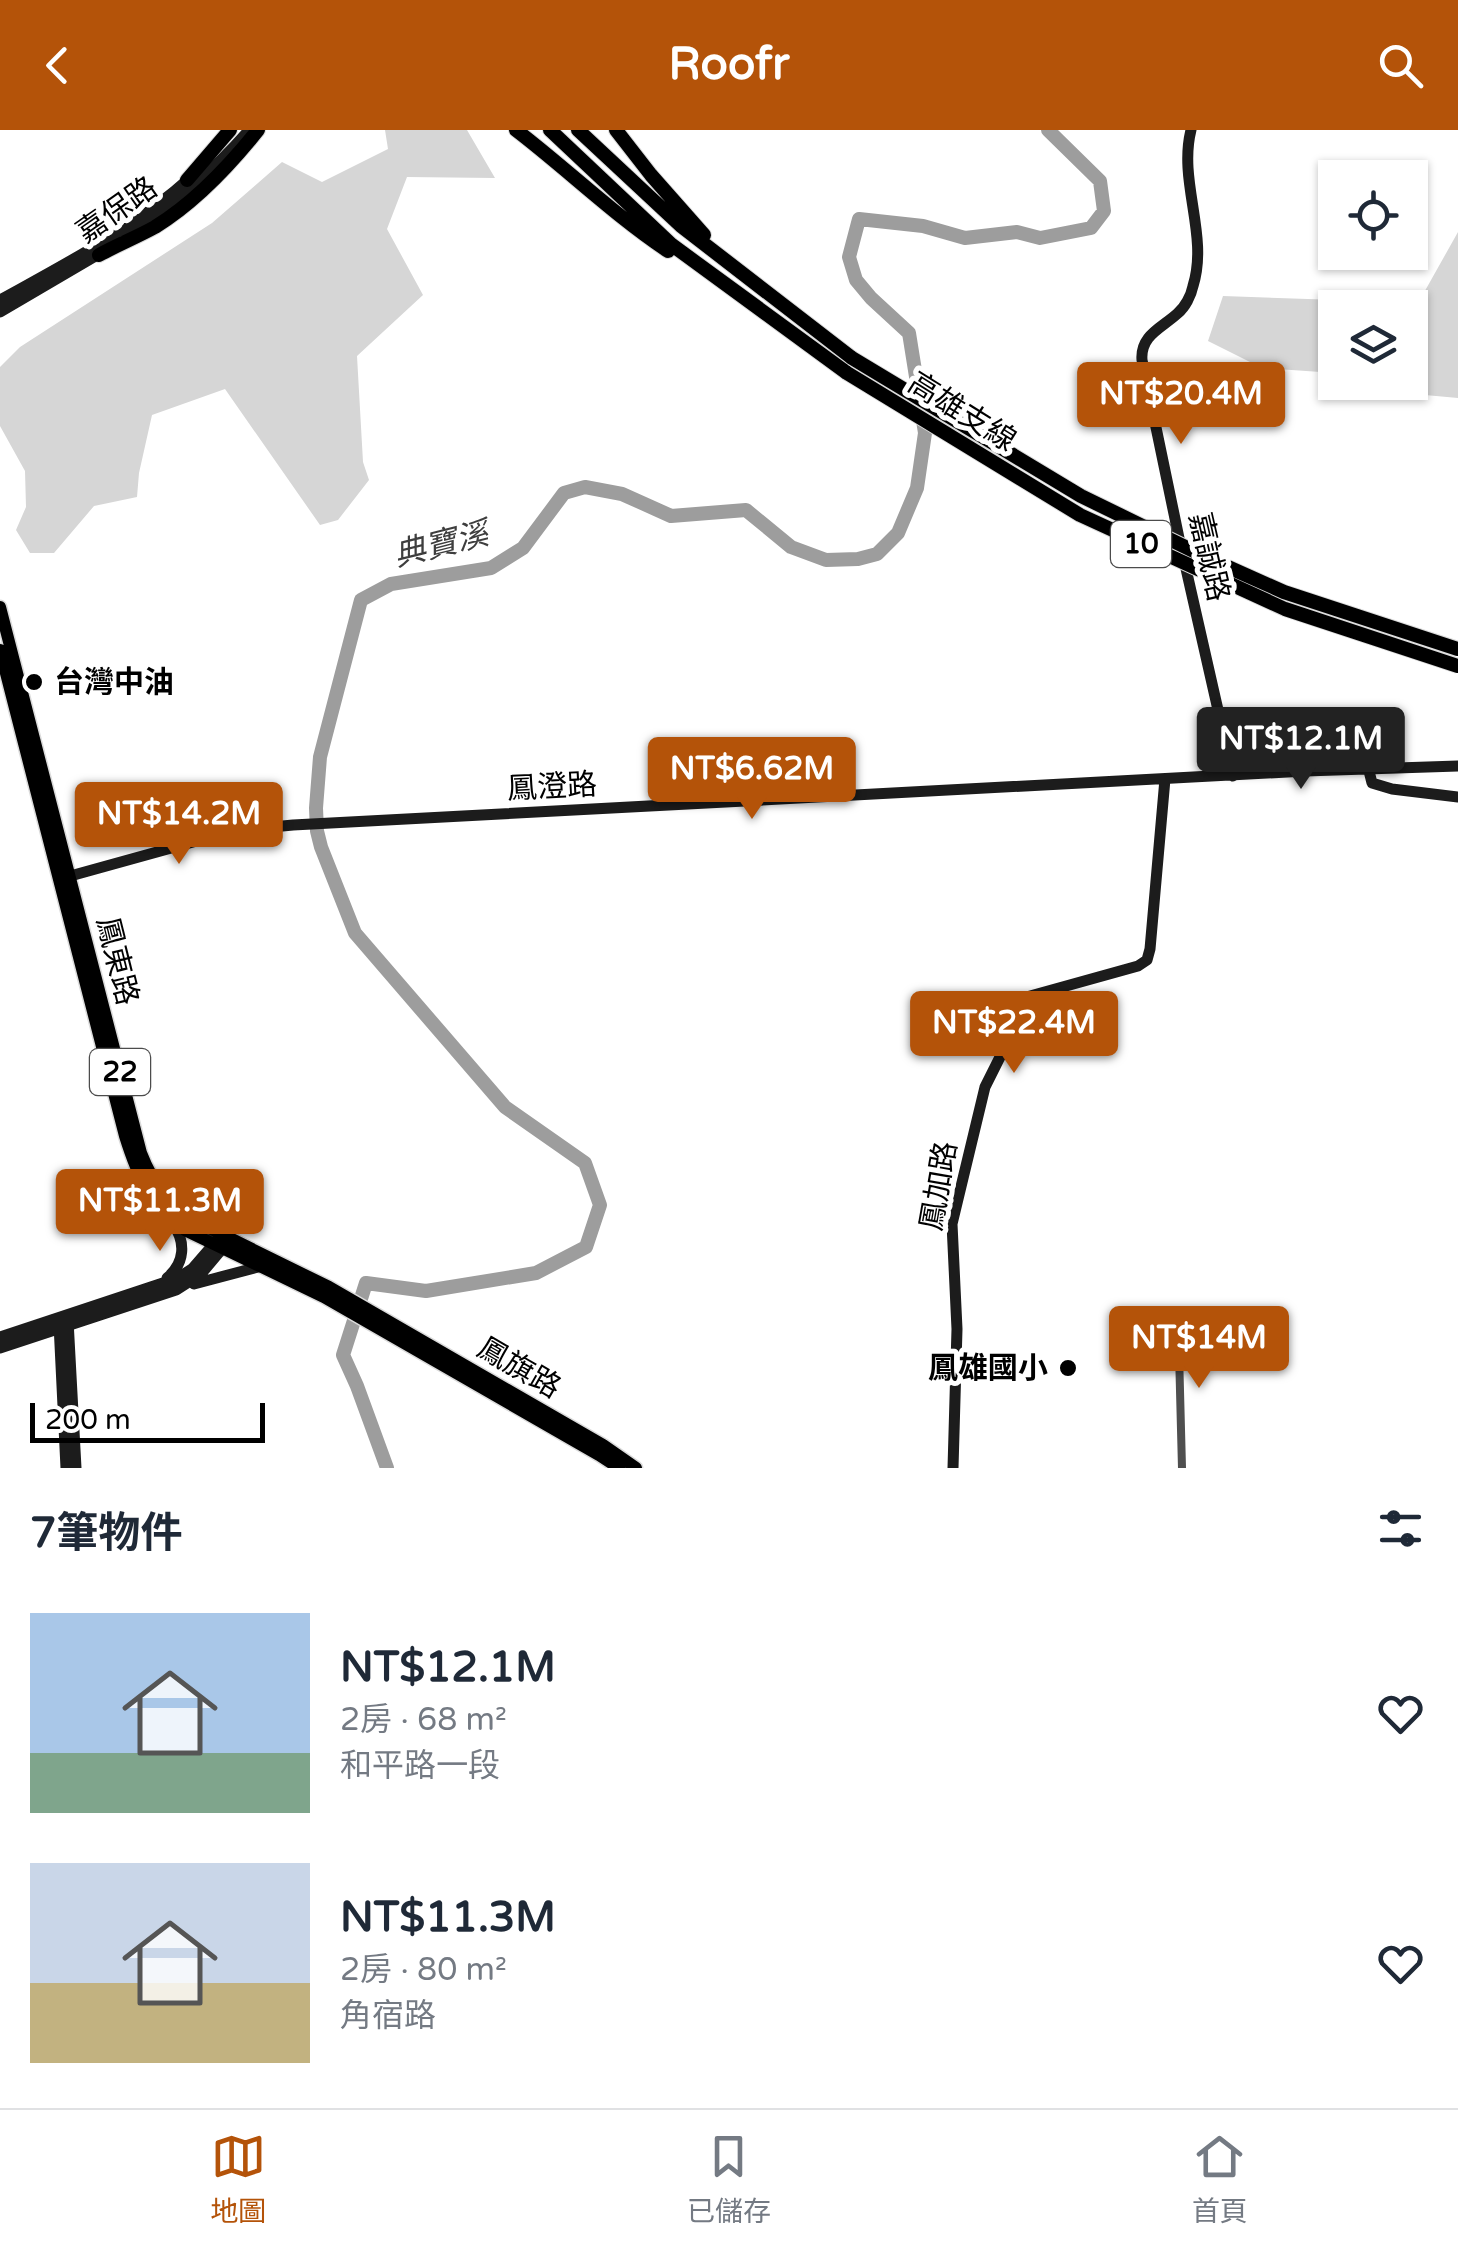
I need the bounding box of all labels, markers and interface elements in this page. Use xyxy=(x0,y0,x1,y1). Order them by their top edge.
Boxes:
icon: back xyxy=(30,38,85,93)
text: Roofr xyxy=(669,38,789,92)
icon: search xyxy=(1373,38,1428,93)
map controls xyxy=(1318,160,1428,400)
button: locate xyxy=(1318,160,1428,270)
street label: 嘉保路 xyxy=(70,169,164,251)
button: layers xyxy=(1318,290,1428,400)
pin: NT$20.4M xyxy=(1078,362,1284,447)
street label: 高雄支線 xyxy=(901,365,1023,459)
text: NT$20.4M xyxy=(1099,375,1263,413)
street label: 嘉誠路 xyxy=(1181,509,1237,605)
water label: 典寶溪 xyxy=(390,514,496,575)
road number: 10 xyxy=(1111,521,1171,567)
place label: 台灣中油 xyxy=(54,664,174,701)
marker: 台灣中油 xyxy=(23,671,45,693)
pin: NT$12.1M xyxy=(1198,707,1404,792)
text: NT$12.1M xyxy=(1219,720,1383,758)
pin: NT$6.62M xyxy=(649,737,855,822)
text: NT$6.62M xyxy=(670,750,834,788)
street label: 鳳澄路 xyxy=(506,766,598,808)
pin: NT$14.2M xyxy=(76,782,282,867)
text: NT$14.2M xyxy=(97,795,261,833)
street label: 鳳東路 xyxy=(88,913,146,1009)
pin: NT$22.4M xyxy=(911,991,1117,1076)
text: NT$22.4M xyxy=(932,1004,1096,1042)
road number: 22 xyxy=(90,1049,150,1095)
street label: 鳳加路 xyxy=(913,1138,965,1234)
pin: NT$11.3M xyxy=(57,1169,263,1254)
text: NT$11.3M xyxy=(78,1182,242,1220)
pin: NT$14M xyxy=(1118,1306,1280,1391)
text: NT$14M xyxy=(1131,1319,1267,1357)
street label: 鳳旗路 xyxy=(471,1329,567,1407)
place label: 鳳雄國小 xyxy=(928,1350,1048,1387)
marker: 鳳雄國小 xyxy=(1057,1357,1079,1379)
scale bar xyxy=(30,1398,265,1442)
text: 200 m xyxy=(45,1403,131,1437)
icon: filters xyxy=(1373,1501,1428,1556)
text: 7筆物件 xyxy=(30,1508,182,1559)
text: NT$12.1M xyxy=(340,1642,556,1693)
icon: home xyxy=(110,1653,230,1773)
icon: heart xyxy=(1373,1686,1428,1741)
text: 2房 · 68 m² xyxy=(340,1701,507,1739)
text: 和平路一段 xyxy=(340,1747,500,1785)
text: NT$11.3M xyxy=(340,1892,556,1943)
icon: home xyxy=(110,1903,230,2023)
icon: heart xyxy=(1373,1936,1428,1991)
text: 2房 · 80 m² xyxy=(340,1951,507,1989)
text: 角宿路 xyxy=(340,1997,436,2035)
tab: 地圖 xyxy=(210,2129,266,2229)
tab: 已儲存 xyxy=(687,2129,771,2229)
tab: 首頁 xyxy=(1192,2129,1248,2229)

